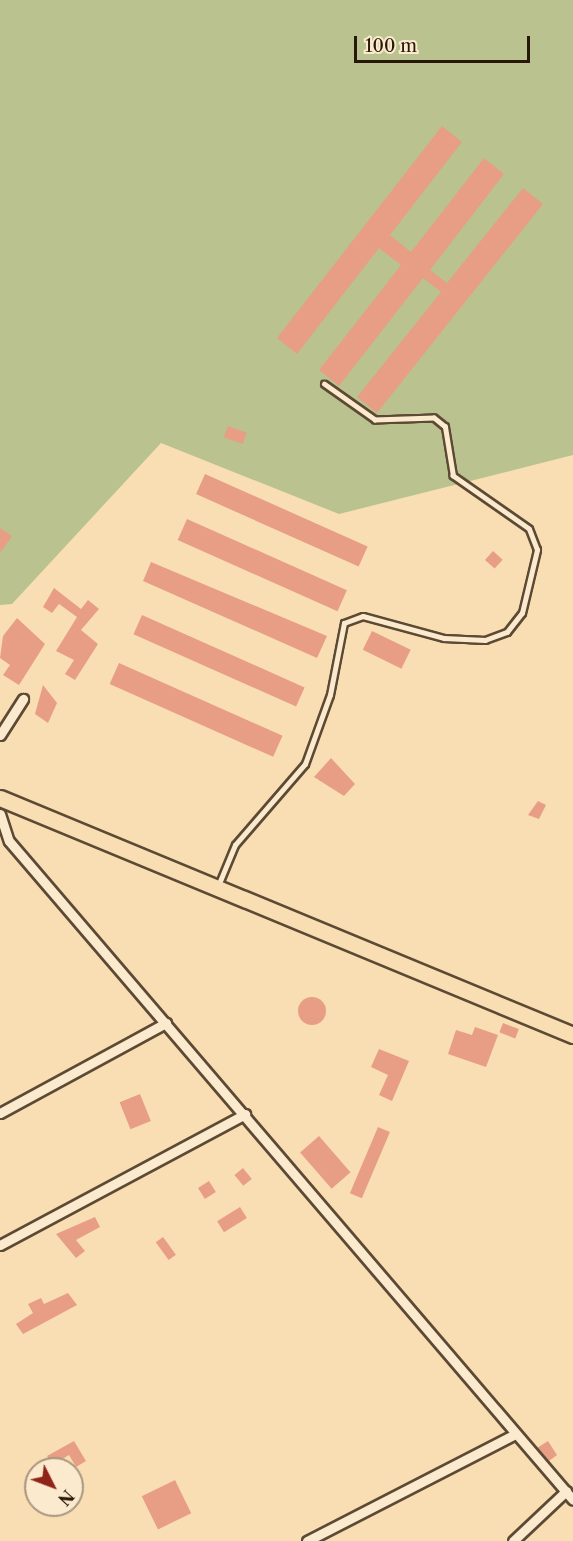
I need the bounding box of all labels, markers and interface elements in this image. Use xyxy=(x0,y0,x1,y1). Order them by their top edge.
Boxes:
scale bar xyxy=(357,24,532,62)
text: 100 m xyxy=(365,35,417,57)
north arrow xyxy=(24,1457,84,1517)
text: N xyxy=(54,1486,78,1510)

